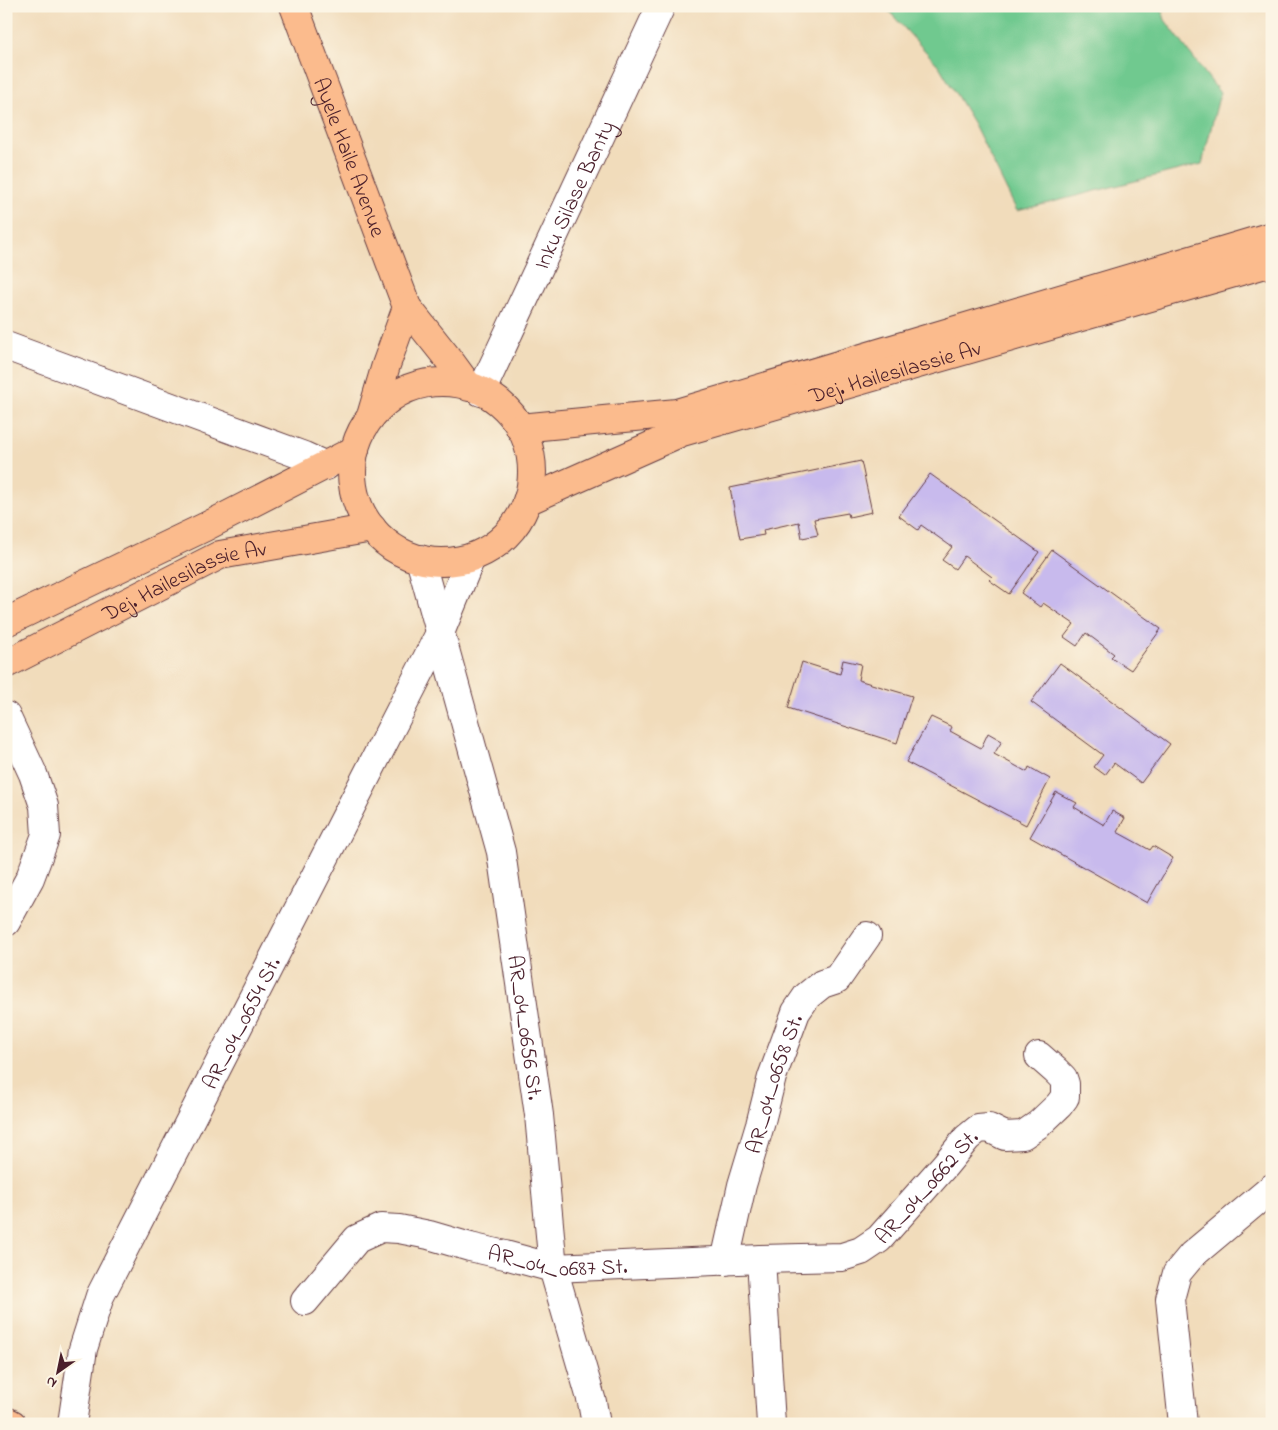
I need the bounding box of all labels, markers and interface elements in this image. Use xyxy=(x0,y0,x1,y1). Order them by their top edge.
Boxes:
street label: Ayele Haile Avenue xyxy=(303,73,392,242)
street label: Inku Silase Banty xyxy=(527,116,625,275)
street label: Dej. Hailesilassie Av xyxy=(805,334,986,414)
street label: Dej. Hailesilassie Av xyxy=(97,534,270,632)
street label: AR_04_0654 St. xyxy=(196,952,290,1096)
street label: AR_04_0656 St. xyxy=(497,953,550,1102)
street label: AR_04_0658 St. xyxy=(739,1010,813,1158)
street label: AR_04_0662 St. xyxy=(868,1122,986,1253)
street label: AR_04_0687 St. xyxy=(484,1238,628,1288)
north arrow xyxy=(32,1348,82,1398)
text: N xyxy=(42,1370,61,1393)

